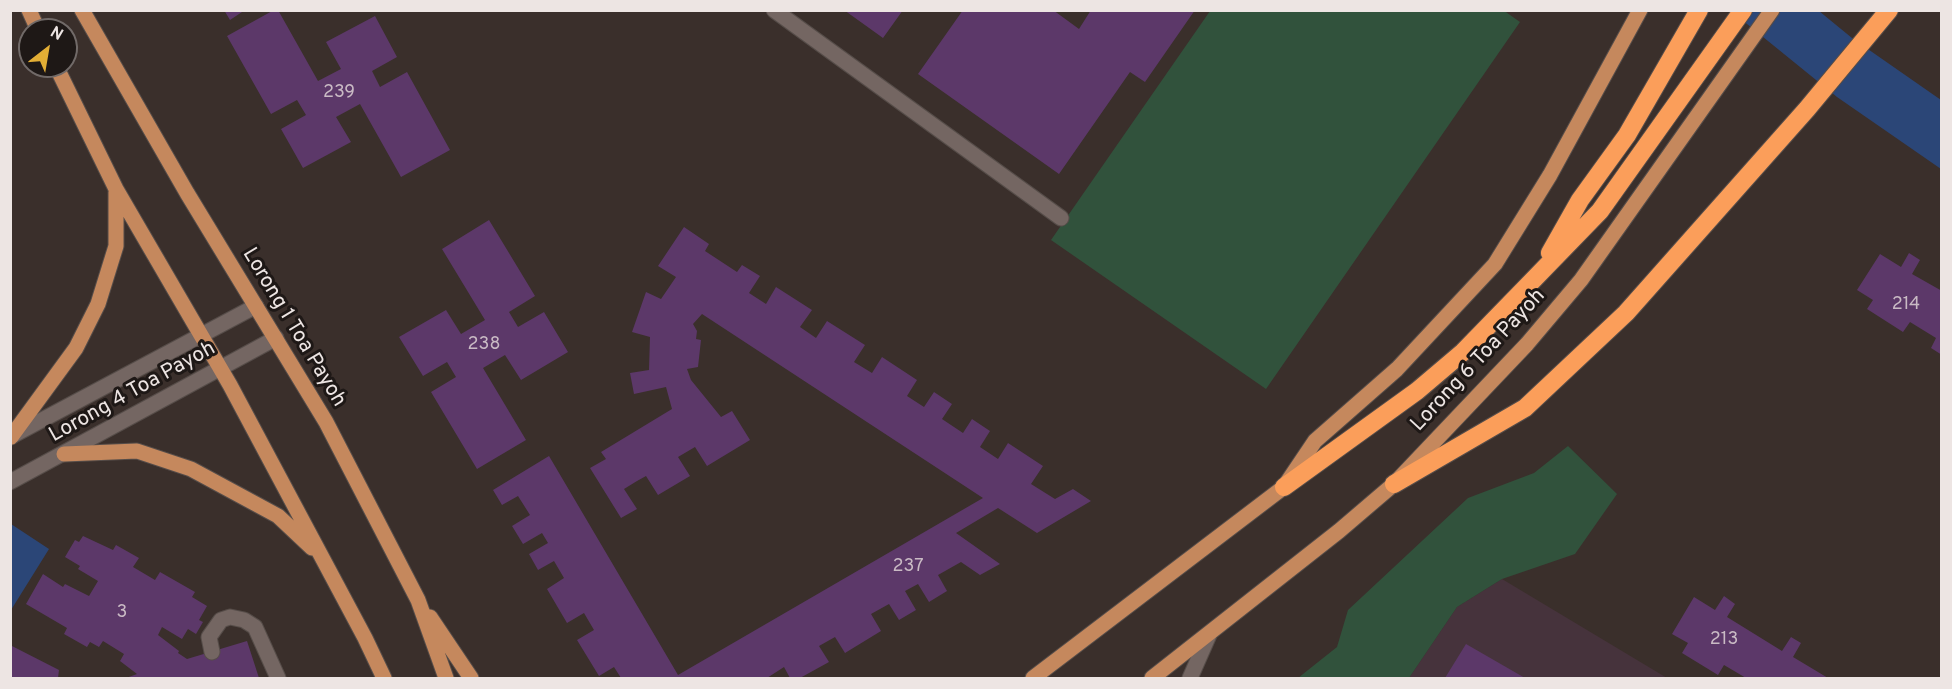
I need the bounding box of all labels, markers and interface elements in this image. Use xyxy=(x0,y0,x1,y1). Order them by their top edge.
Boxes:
north arrow xyxy=(18,18,78,78)
text: N xyxy=(46,23,66,46)
house number: 239 xyxy=(323,82,355,104)
street label: Lorong 1 Toa Payoh xyxy=(236,244,350,412)
street label: Lorong 6 Toa Payoh xyxy=(1406,285,1552,437)
house number: 214 xyxy=(1892,294,1920,316)
house number: 238 xyxy=(468,334,500,356)
street label: Lorong 4 Toa Payoh xyxy=(45,337,221,449)
house number: 237 xyxy=(892,556,924,578)
house number: 3 xyxy=(117,602,127,624)
house number: 213 xyxy=(1710,629,1738,651)

